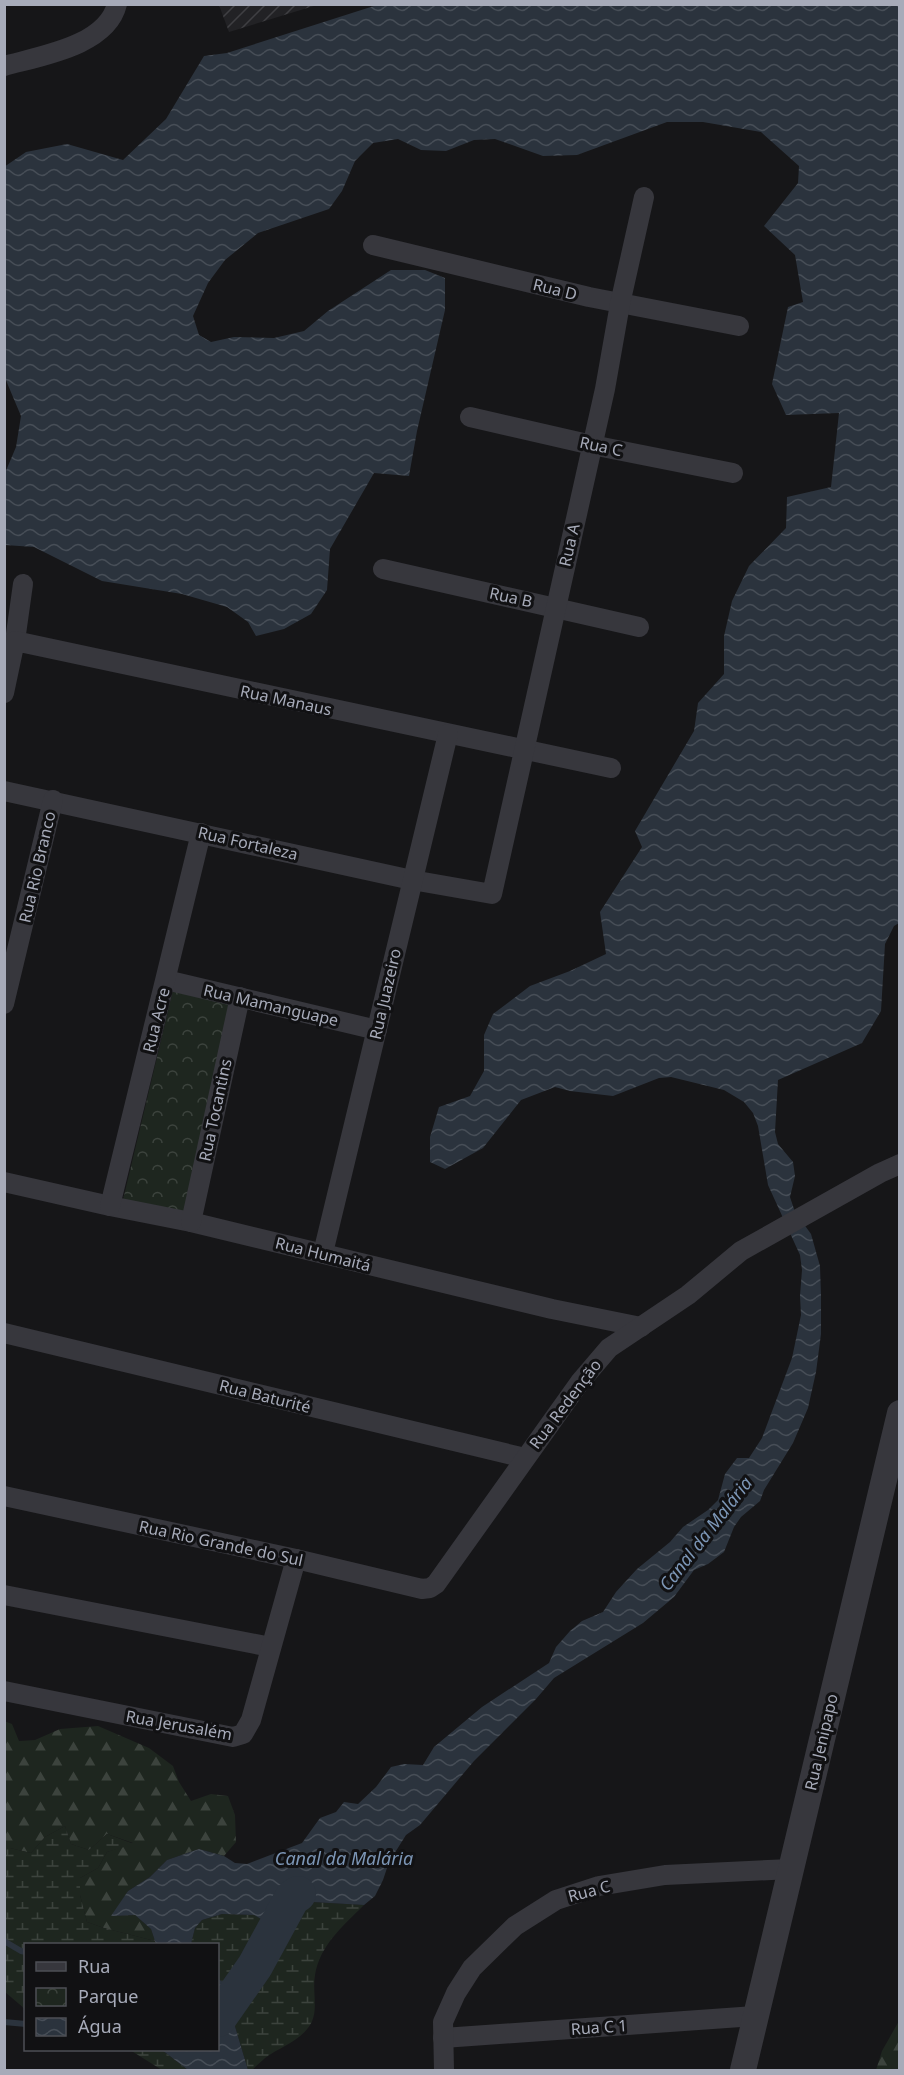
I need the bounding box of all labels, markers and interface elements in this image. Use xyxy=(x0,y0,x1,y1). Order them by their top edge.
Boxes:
street label: Rua D xyxy=(531,273,579,305)
street label: Rua C xyxy=(578,431,624,461)
street label: Rua A xyxy=(553,521,585,569)
street label: Rua B xyxy=(487,582,535,612)
street label: Rua Manaus xyxy=(238,680,334,720)
street label: Rua Rio Branco xyxy=(13,809,61,925)
street label: Rua Fortaleza xyxy=(196,821,300,865)
street label: Rua Juazeiro xyxy=(364,946,406,1042)
street label: Rua Mamanguape xyxy=(201,979,341,1031)
street label: Rua Acre xyxy=(137,985,175,1055)
street label: Rua Tocantins xyxy=(193,1057,237,1163)
street label: Rua Humaitá xyxy=(273,1232,373,1276)
street label: Rua Redenção xyxy=(524,1355,606,1453)
street label: Rua Baturité xyxy=(217,1374,313,1418)
water label: Canal da Malária xyxy=(653,1471,757,1595)
street label: Rua Rio Grande do Sul xyxy=(137,1515,305,1571)
street label: Rua Jenipapo xyxy=(799,1691,843,1793)
street label: Rua Jerusalém xyxy=(124,1705,234,1745)
water label: Canal da Malária xyxy=(275,1846,413,1870)
street label: Rua C xyxy=(565,1875,613,1907)
legend xyxy=(24,1943,219,2051)
text: Rua xyxy=(78,1954,110,1978)
text: Parque xyxy=(78,1984,138,2008)
text: Água xyxy=(78,2014,122,2038)
street label: Rua C 1 xyxy=(570,2014,628,2040)

